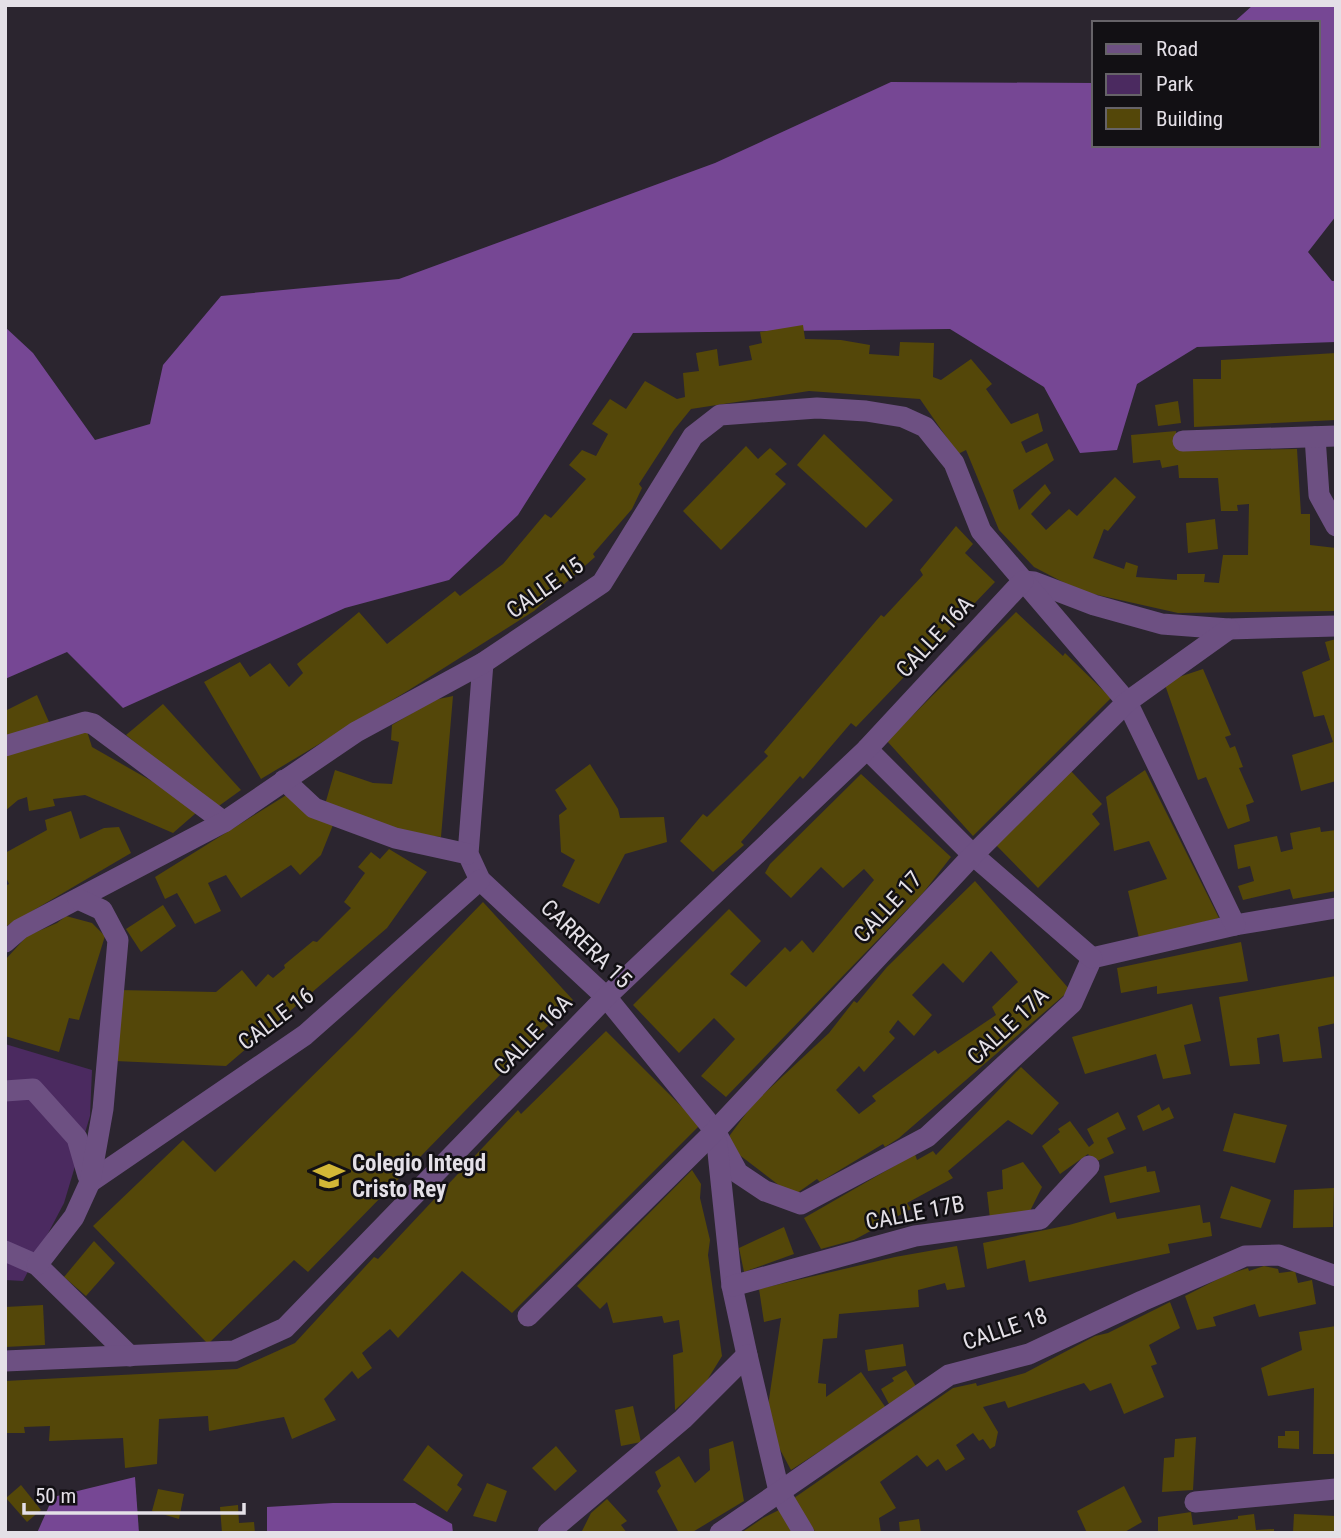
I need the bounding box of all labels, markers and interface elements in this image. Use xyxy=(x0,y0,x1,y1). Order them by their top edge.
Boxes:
legend xyxy=(1092,21,1320,147)
text: Road xyxy=(1156,37,1198,61)
text: Park xyxy=(1156,72,1194,96)
text: Building xyxy=(1156,107,1223,131)
street label: CALLE 15 xyxy=(501,552,589,624)
street label: CALLE 16A xyxy=(891,591,979,683)
street label: CALLE 17 xyxy=(848,866,928,948)
street label: CARRERA 15 xyxy=(535,894,637,994)
street label: CALLE 16 xyxy=(233,982,319,1056)
street label: CALLE 17A xyxy=(962,982,1054,1070)
street label: CALLE 16A xyxy=(488,989,578,1081)
place label: Colegio Integd Cristo Rey xyxy=(352,1150,486,1203)
school or university icon: Colegio Integd Cristo Rey xyxy=(312,1159,346,1193)
street label: CALLE 17B xyxy=(863,1190,967,1236)
street label: CALLE 18 xyxy=(959,1302,1051,1356)
scale bar xyxy=(24,1472,245,1516)
text: 50 m xyxy=(35,1484,76,1508)

